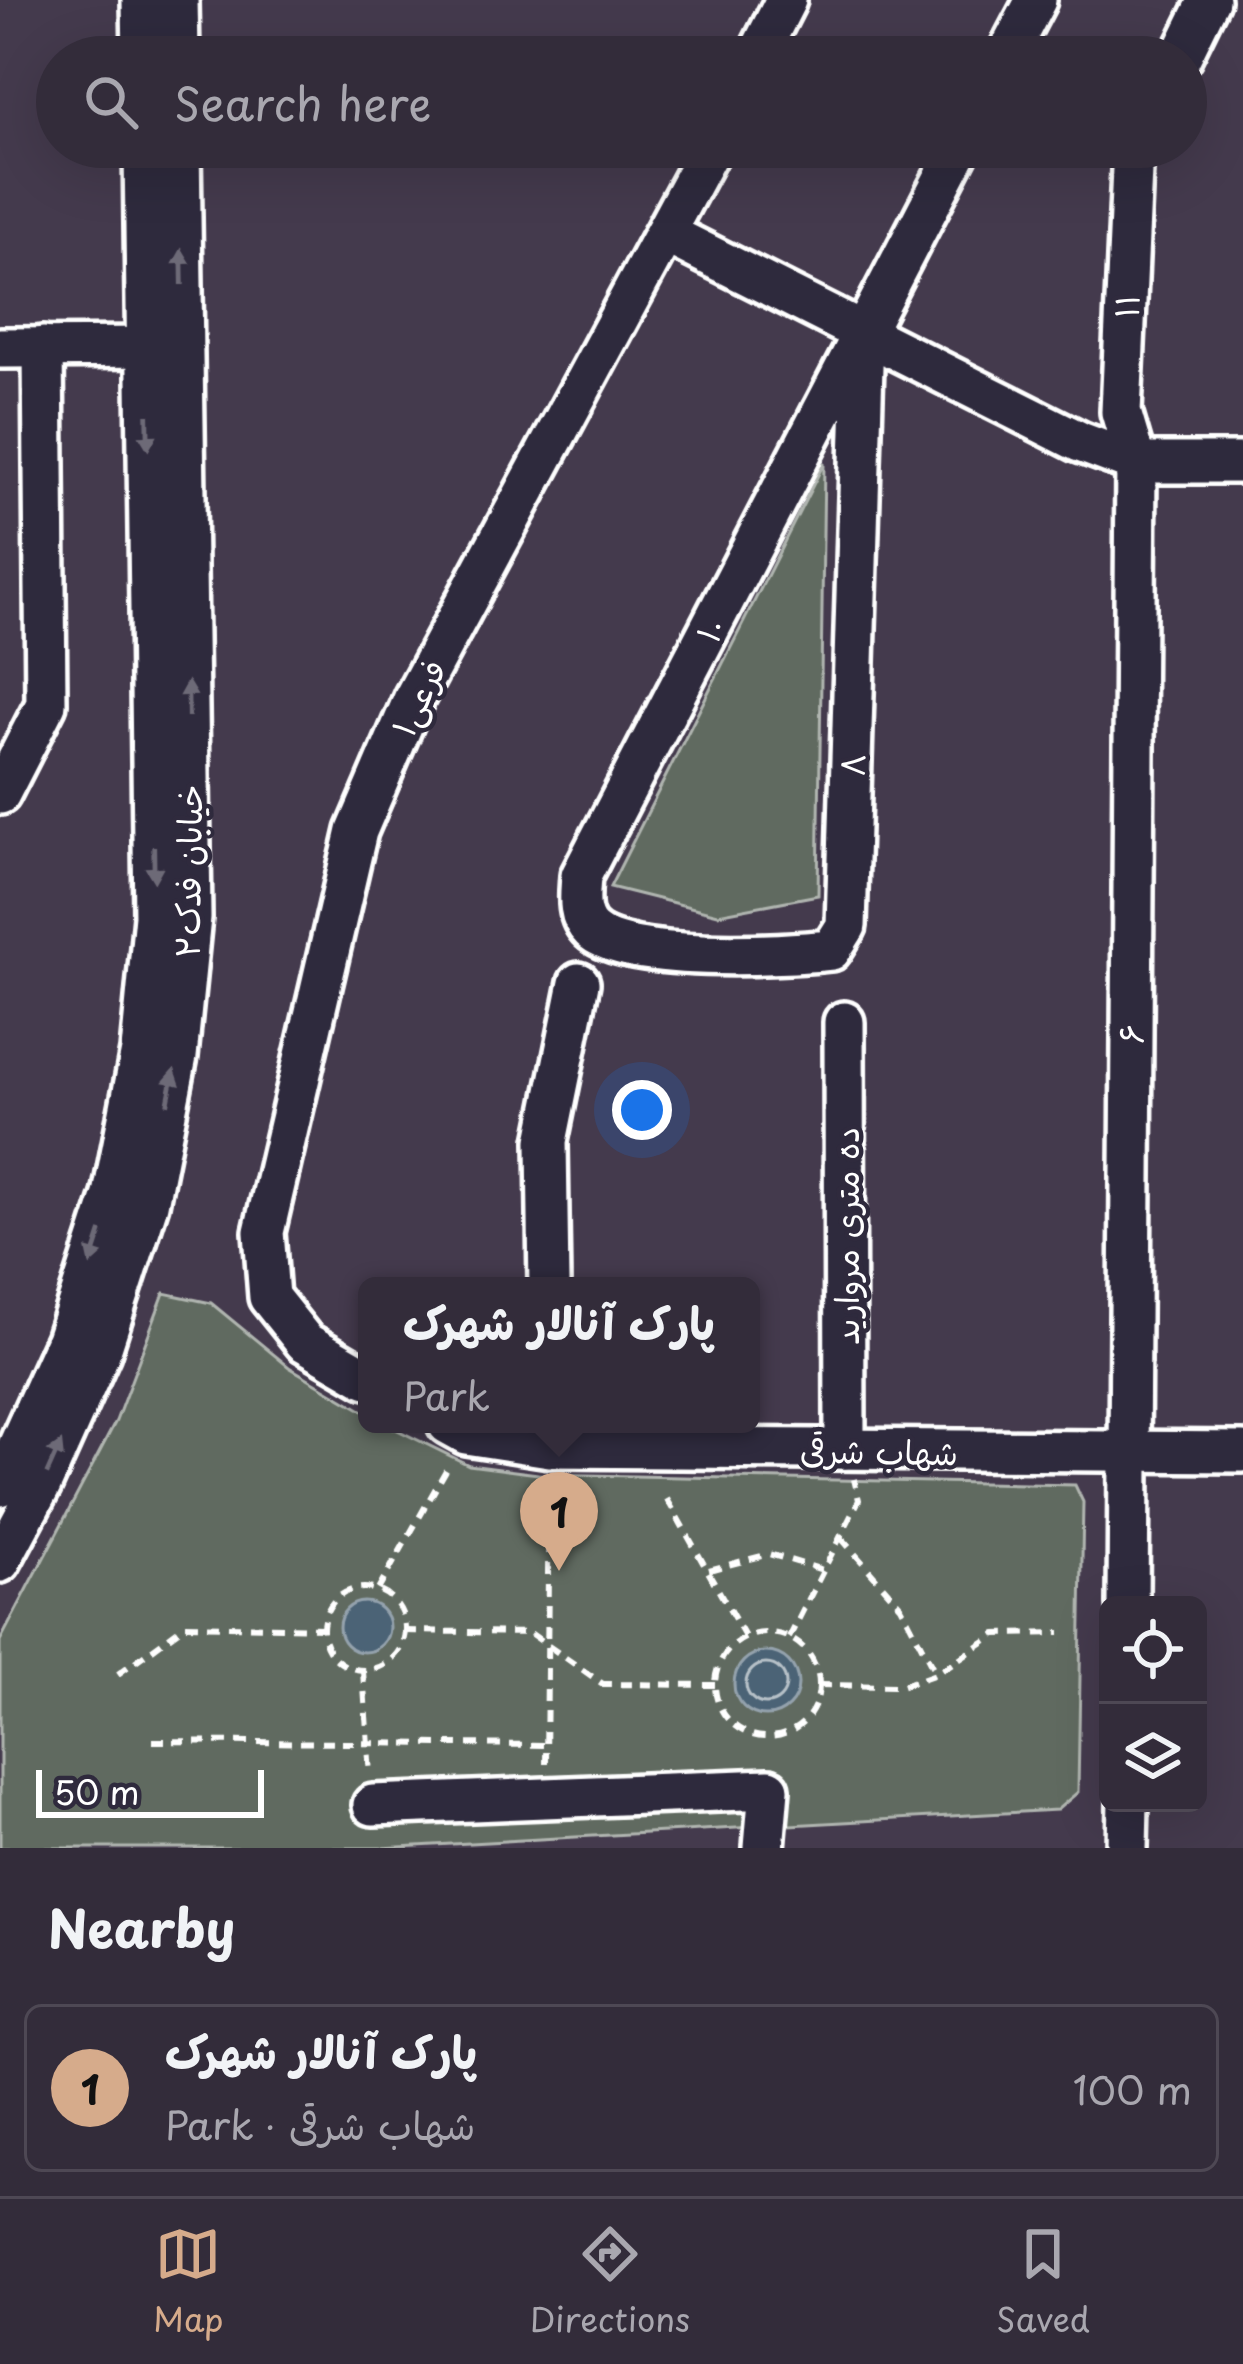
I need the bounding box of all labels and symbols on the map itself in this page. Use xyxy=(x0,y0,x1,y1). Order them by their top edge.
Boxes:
one-way arrow xyxy=(172,247,192,285)
street label: ۱۱ xyxy=(1100,293,1150,319)
one-way arrow xyxy=(138,414,157,452)
street label: ۱۰ xyxy=(682,608,736,650)
street label: فرعی۱ xyxy=(377,650,457,744)
one-way arrow xyxy=(178,679,197,717)
street label: ۸ xyxy=(826,753,876,777)
street label: خیابان فدک۲ xyxy=(160,784,214,958)
one-way arrow xyxy=(144,846,163,884)
street label: ۶ xyxy=(1105,1024,1155,1044)
one-way arrow xyxy=(162,1068,181,1106)
your location xyxy=(612,1080,672,1140)
street label: ده متری مروارید xyxy=(820,1127,870,1345)
one-way arrow xyxy=(85,1230,104,1267)
street label: شهاب شرقی xyxy=(800,1424,958,1476)
one-way arrow xyxy=(44,1440,64,1475)
pin: 1 xyxy=(520,1472,598,1571)
scale bar xyxy=(36,1764,264,1817)

